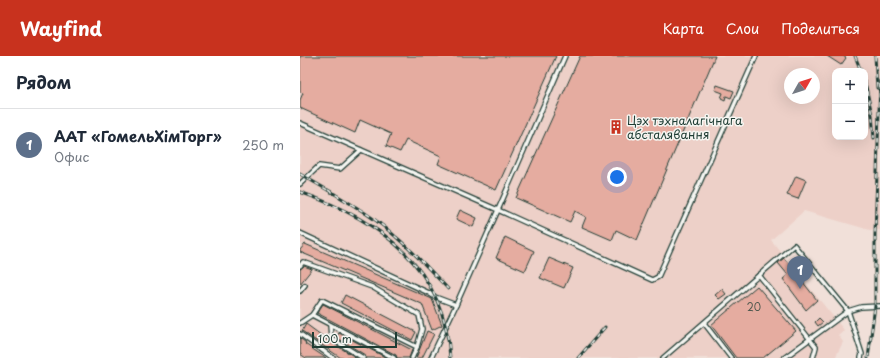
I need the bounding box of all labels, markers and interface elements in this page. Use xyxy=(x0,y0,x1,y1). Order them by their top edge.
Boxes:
text: Wayfind xyxy=(20,14,102,42)
text: Карта xyxy=(663,18,704,39)
text: Слои xyxy=(726,18,759,39)
text: Поделиться xyxy=(781,18,860,39)
north arrow xyxy=(784,68,820,104)
map controls xyxy=(832,68,868,140)
button: + xyxy=(832,68,868,104)
text: Рядом xyxy=(16,69,71,95)
button: − xyxy=(832,104,868,140)
place label: Цэх тэхналагічнага абсталявання xyxy=(627,111,743,143)
building icon: Цэх тэхналагічнага абсталявання xyxy=(608,119,624,135)
text: ААТ «ГомельХімТорг» xyxy=(54,124,222,147)
text: 1 xyxy=(26,135,32,154)
text: 250 m xyxy=(242,135,284,154)
text: Офис xyxy=(54,147,89,166)
your location xyxy=(607,167,627,187)
pin: 1 xyxy=(787,256,813,289)
house number: 20 xyxy=(747,299,761,314)
scale bar xyxy=(312,330,397,349)
text: 100 m xyxy=(318,330,352,347)

